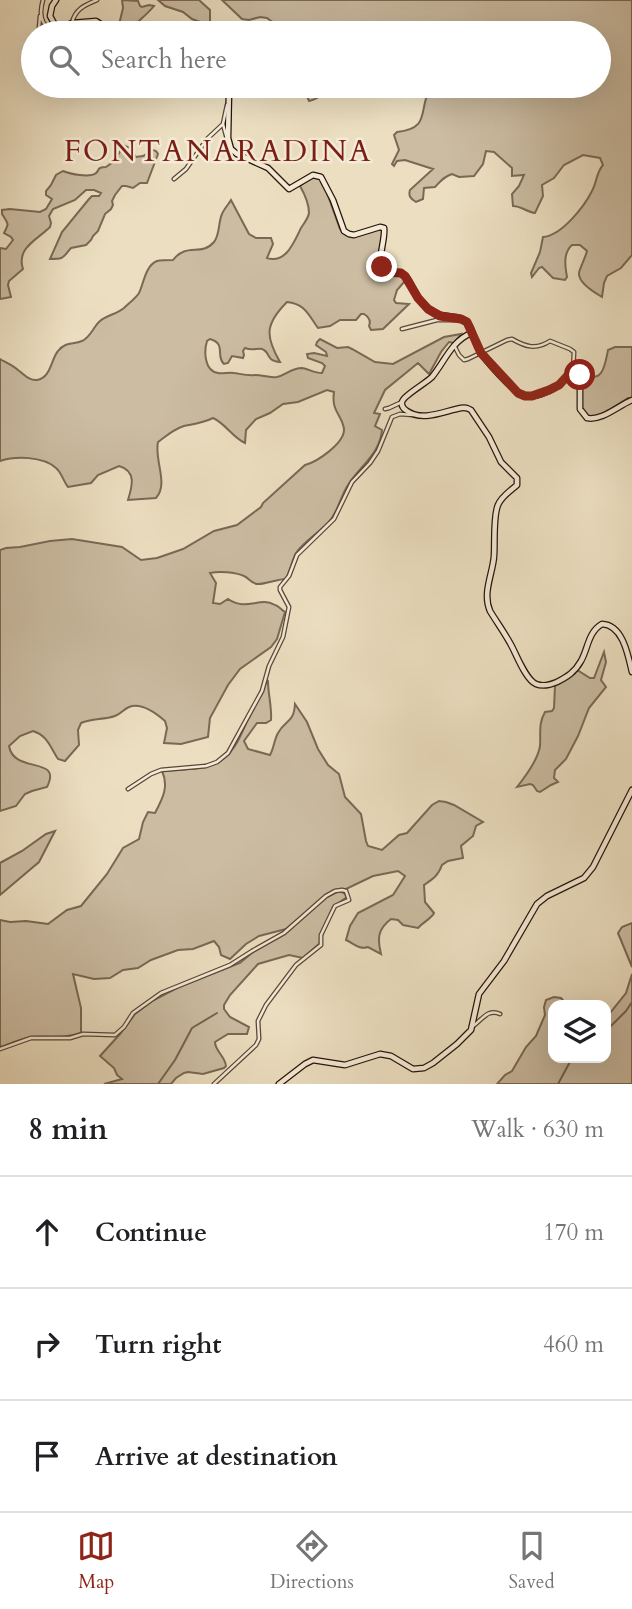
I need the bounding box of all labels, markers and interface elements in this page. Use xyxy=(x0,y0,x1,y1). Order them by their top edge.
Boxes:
search box xyxy=(21,21,611,98)
icon: search xyxy=(45,41,83,79)
text: Search here xyxy=(101,42,227,77)
district label: FONTANARADINA xyxy=(64,131,372,172)
route end xyxy=(366,251,397,282)
route start xyxy=(564,359,595,390)
map controls xyxy=(548,1000,611,1063)
button: layers xyxy=(548,1000,611,1063)
text: 8 min xyxy=(28,1109,108,1150)
text: Walk · 630 m xyxy=(471,1114,604,1145)
icon: ahead xyxy=(28,1213,66,1251)
text: Continue xyxy=(95,1215,207,1250)
text: 170 m xyxy=(543,1217,604,1248)
icon: right xyxy=(28,1325,66,1363)
text: Turn right xyxy=(95,1327,222,1362)
text: 460 m xyxy=(543,1329,604,1360)
icon: arrive xyxy=(28,1437,66,1475)
text: Arrive at destination xyxy=(95,1439,338,1474)
tab: Map xyxy=(77,1527,115,1595)
tab: Directions xyxy=(270,1527,354,1595)
tab: Saved xyxy=(509,1527,555,1595)

